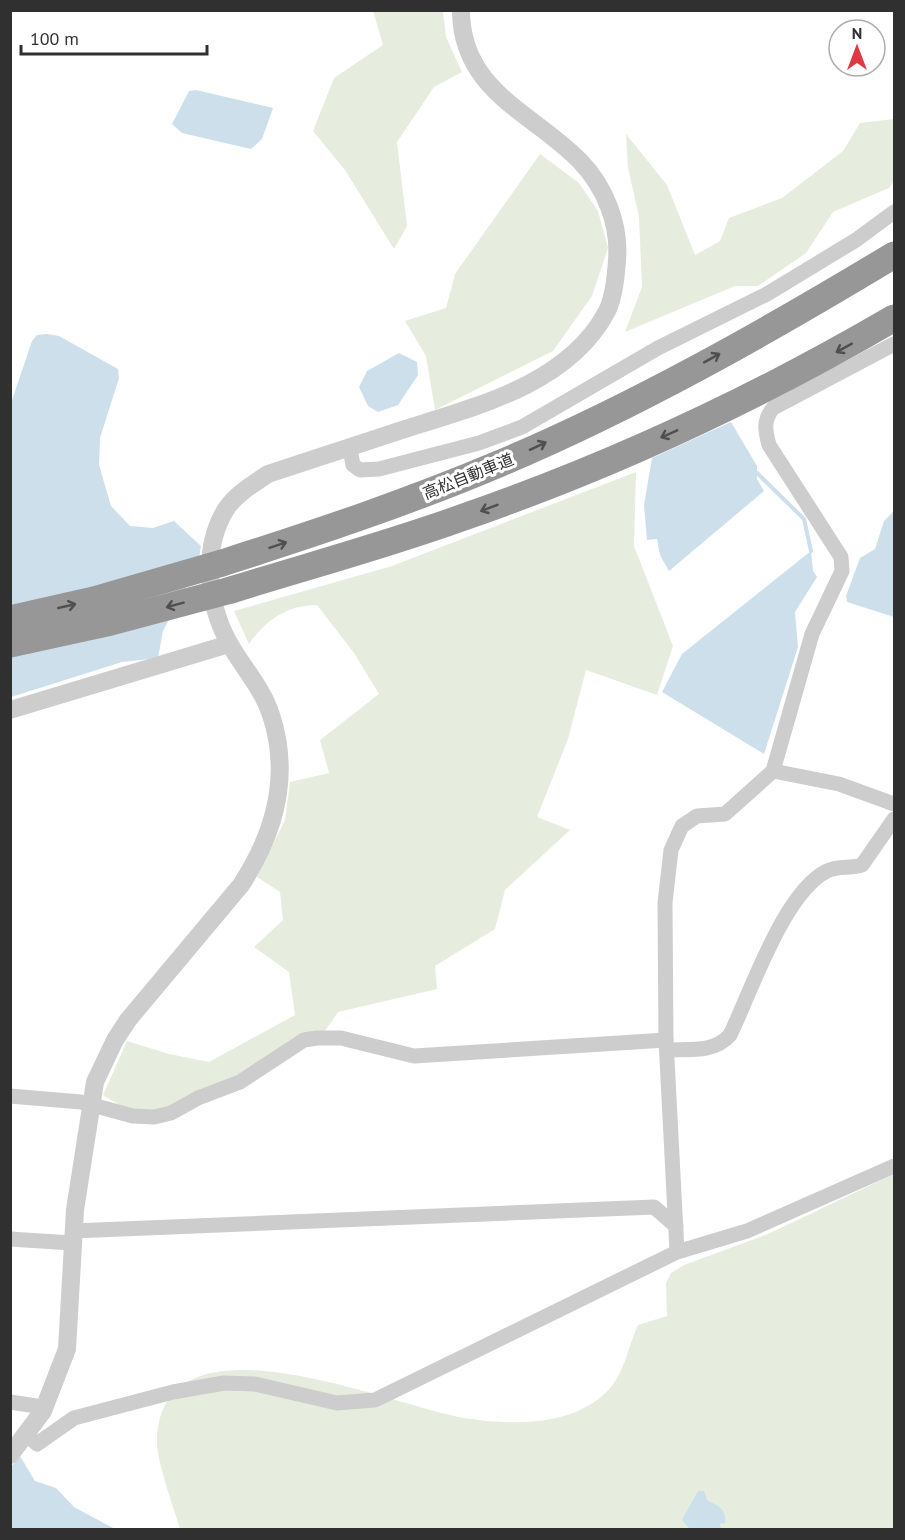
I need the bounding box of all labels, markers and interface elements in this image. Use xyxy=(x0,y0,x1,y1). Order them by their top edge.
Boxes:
scale bar xyxy=(21,18,207,56)
north arrow xyxy=(827,18,887,78)
text: N xyxy=(852,23,862,43)
text: 100 m xyxy=(30,27,79,50)
one-way arrow xyxy=(836,342,853,354)
one-way arrow xyxy=(703,352,720,364)
one-way arrow xyxy=(661,429,679,440)
one-way arrow xyxy=(529,440,547,451)
street label: 高松自動車道 xyxy=(420,449,516,503)
one-way arrow xyxy=(480,503,498,514)
one-way arrow xyxy=(268,539,287,550)
one-way arrow xyxy=(57,600,77,611)
one-way arrow xyxy=(165,600,184,611)

